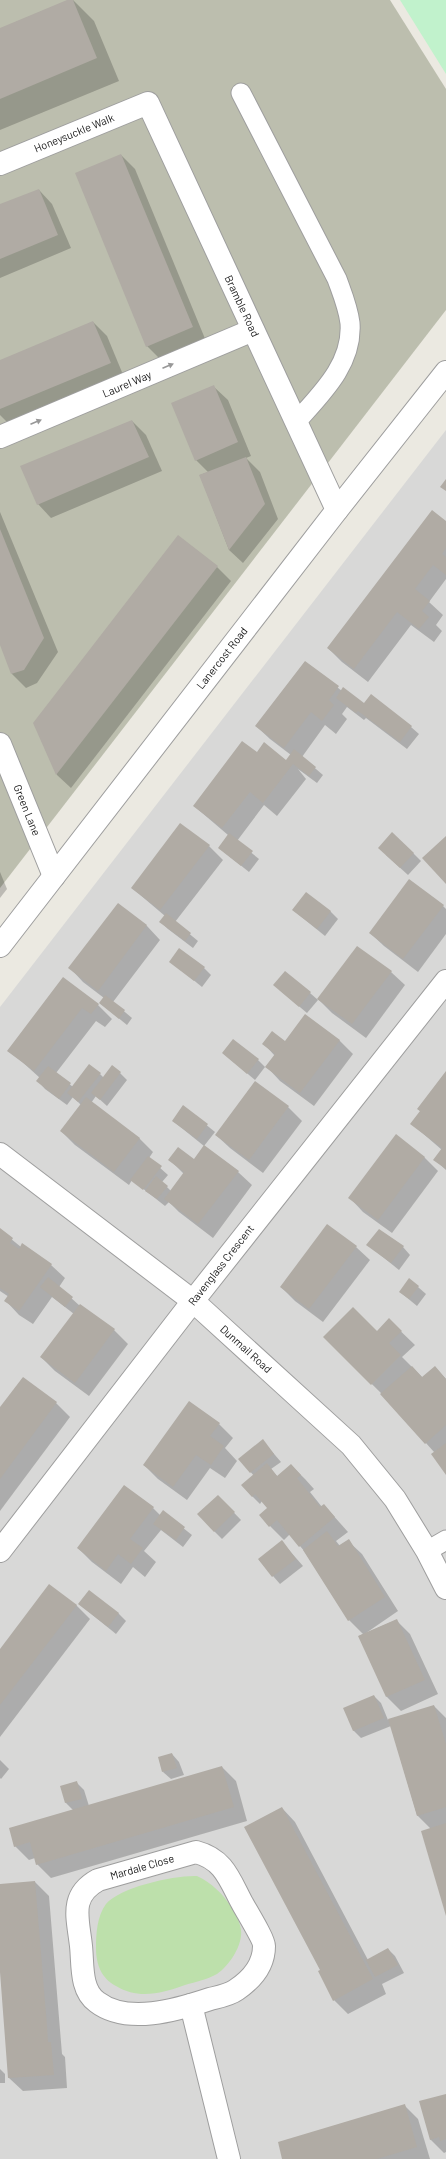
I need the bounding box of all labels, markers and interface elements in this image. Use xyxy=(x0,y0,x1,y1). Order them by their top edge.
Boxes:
street label: Honeysuckle Walk xyxy=(32,110,116,155)
street label: Bramble Road xyxy=(223,273,262,339)
one-way arrow xyxy=(163,362,175,368)
street label: Laurel Way xyxy=(100,367,153,400)
one-way arrow xyxy=(30,419,41,425)
street label: Lanercost Road xyxy=(193,624,250,691)
street label: Green Lane xyxy=(11,782,44,837)
street label: Ravenglass Crescent xyxy=(185,1222,256,1308)
street label: Dunmail Road xyxy=(218,1322,275,1375)
street label: Mardale Close xyxy=(108,1851,176,1882)

